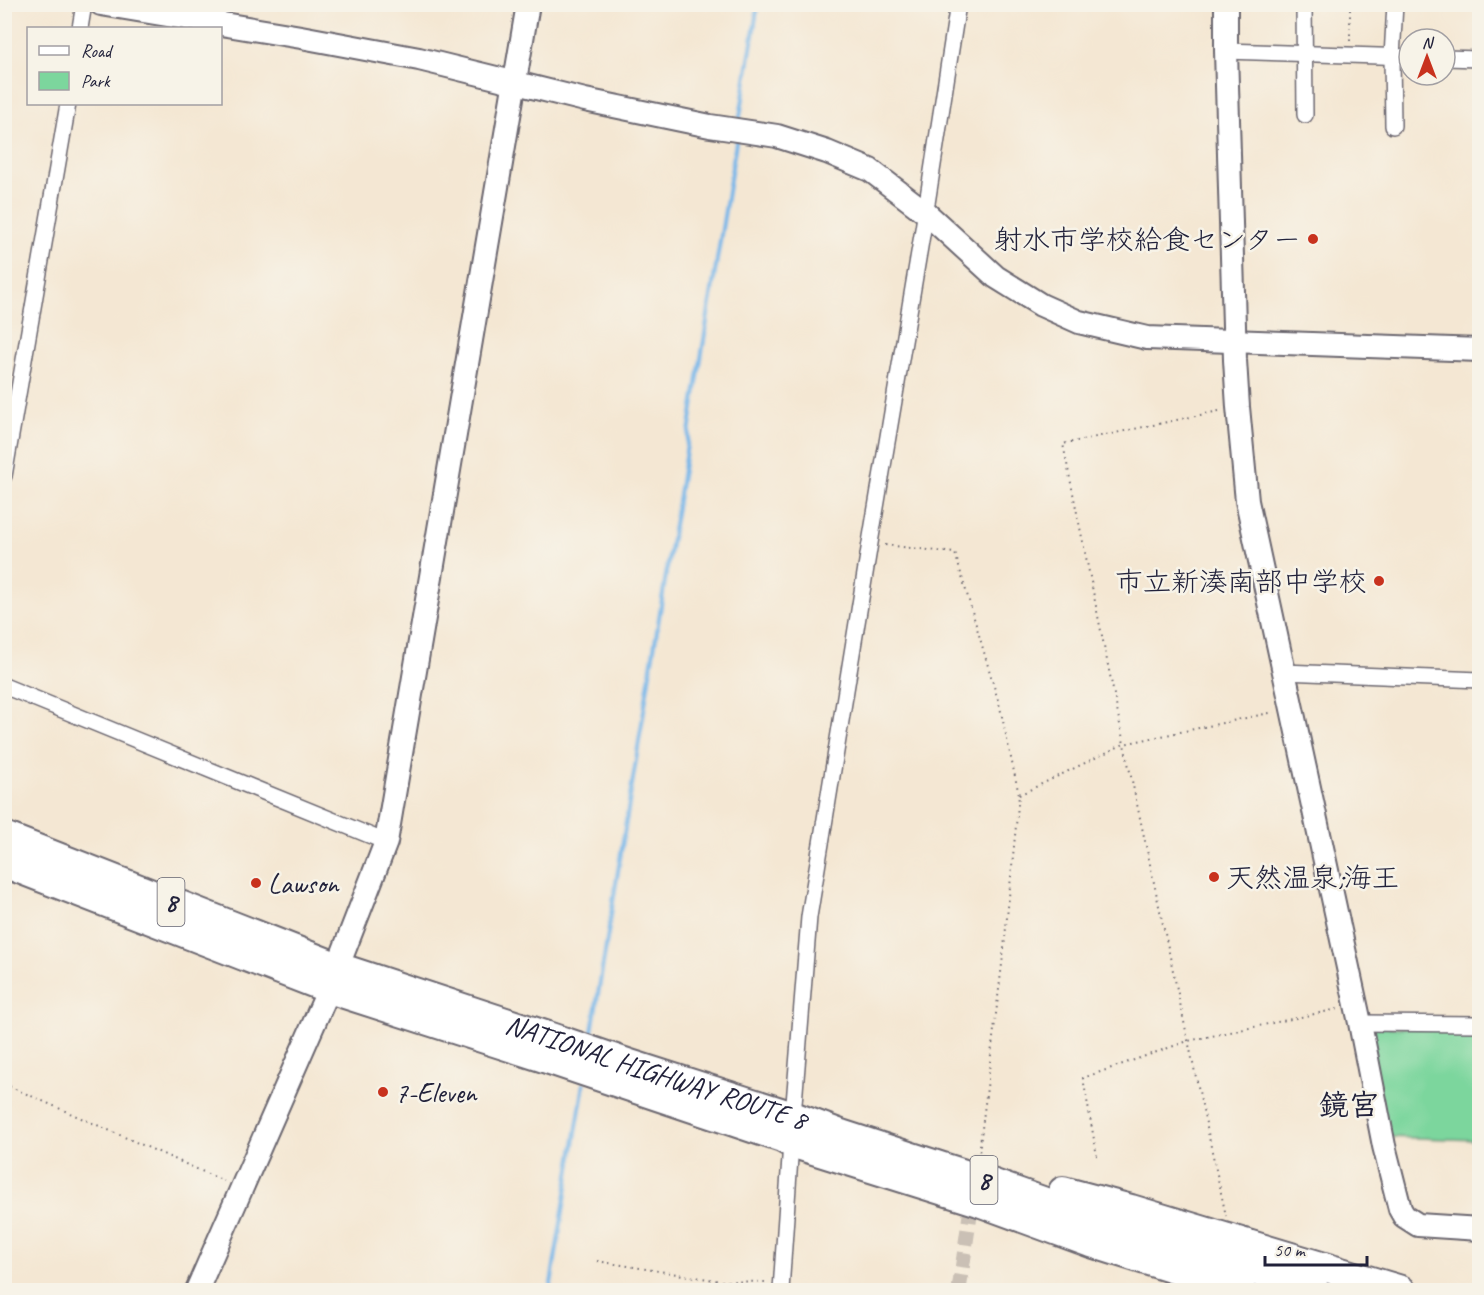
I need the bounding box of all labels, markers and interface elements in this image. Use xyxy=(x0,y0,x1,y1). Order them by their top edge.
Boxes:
legend xyxy=(27,27,222,105)
north arrow xyxy=(1397,27,1457,87)
text: N xyxy=(1422,33,1435,53)
text: Road xyxy=(81,40,114,62)
text: Park xyxy=(81,70,111,92)
place label: 射水市学校給食センター xyxy=(994,222,1301,257)
marker: 射水市学校給食センター xyxy=(1306,232,1320,246)
place label: 市立新湊南部中学校 xyxy=(1115,564,1367,599)
marker: 市立新湊南部中学校 xyxy=(1372,574,1386,588)
place label: 天然温泉;海王 xyxy=(1226,860,1400,895)
place label: Lawson xyxy=(268,866,340,901)
marker: 天然温泉;海王 xyxy=(1207,870,1221,884)
marker: Lawson xyxy=(249,876,263,890)
road number: 8 xyxy=(158,878,184,926)
street label: NATIONAL HIGHWAY ROUTE 8 xyxy=(501,1006,814,1138)
place label: 7-Eleven xyxy=(395,1075,478,1110)
marker: 7-Eleven xyxy=(376,1085,390,1099)
district label: 鏡宮 xyxy=(1319,1086,1379,1124)
road number: 8 xyxy=(970,1156,998,1204)
scale bar xyxy=(1265,1229,1367,1267)
text: 50 m xyxy=(1274,1239,1307,1261)

